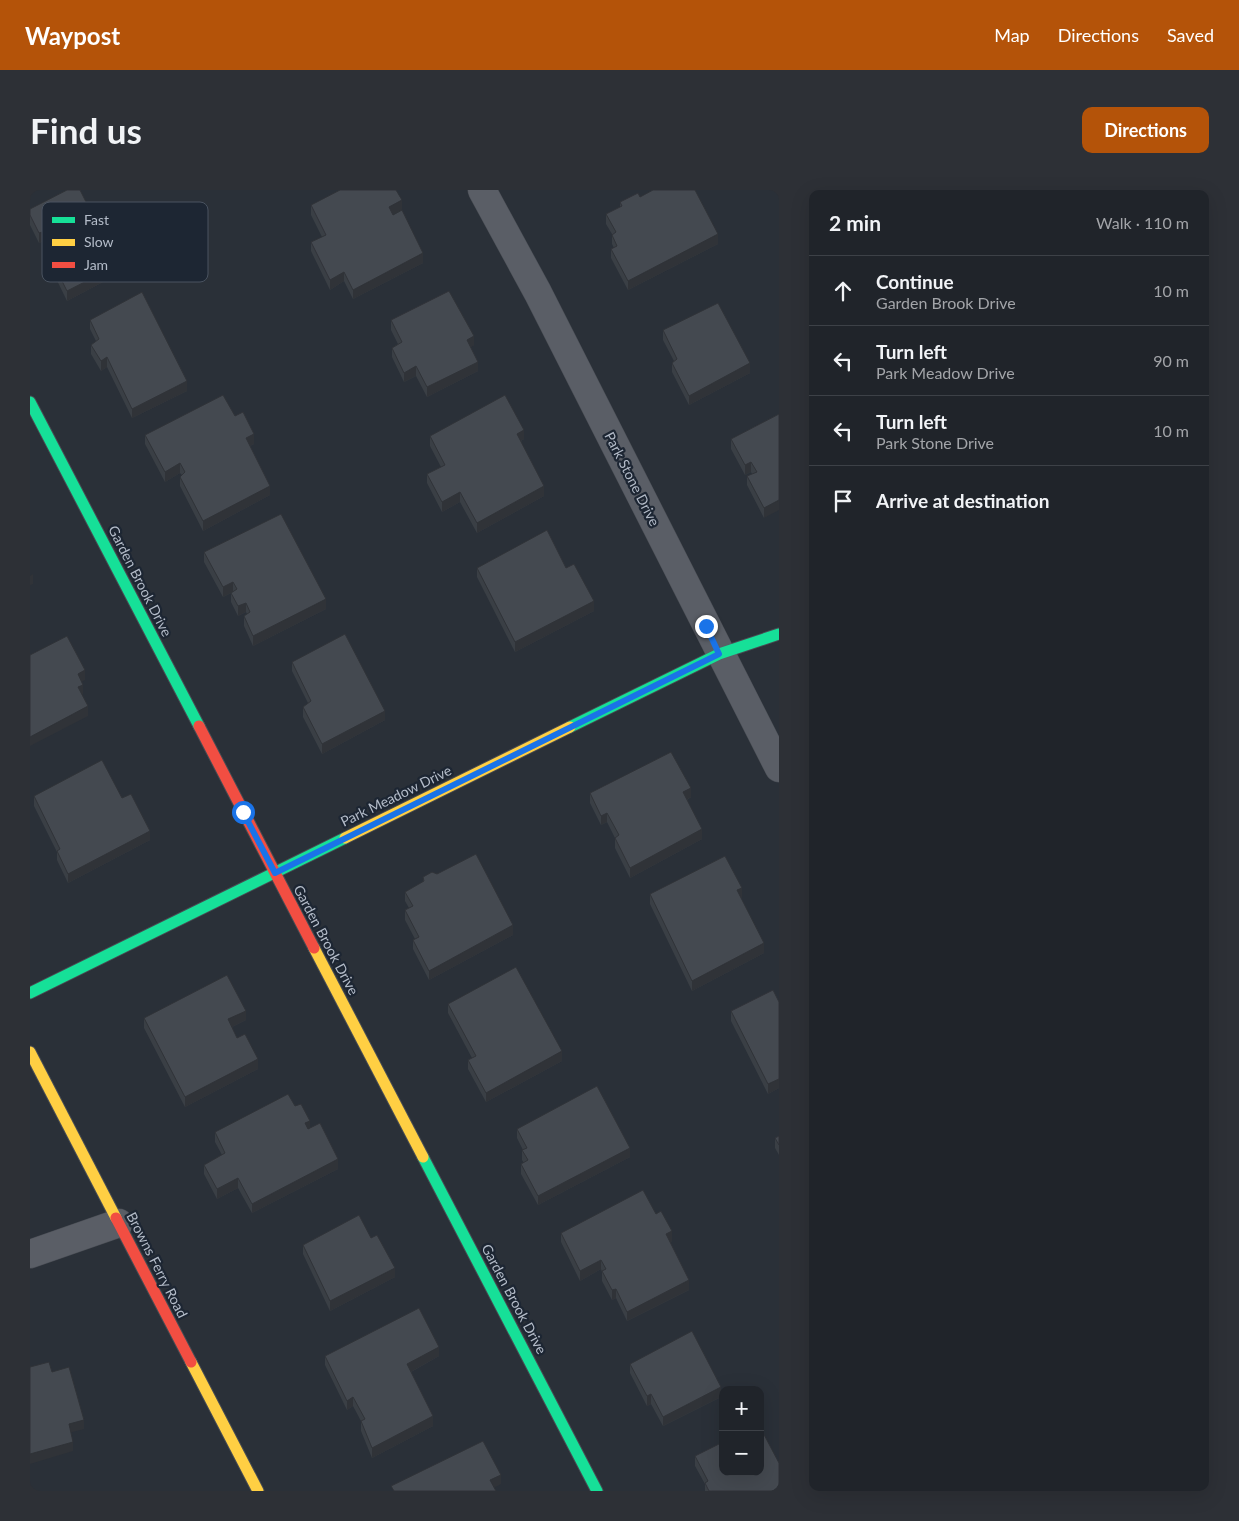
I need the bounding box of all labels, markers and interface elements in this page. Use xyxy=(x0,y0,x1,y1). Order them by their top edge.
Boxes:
text: Waypost xyxy=(25,21,120,50)
text: Map xyxy=(994,24,1030,46)
text: Directions xyxy=(1058,24,1139,46)
text: Saved xyxy=(1167,24,1214,46)
button: Directions xyxy=(1082,107,1209,153)
text: Find us xyxy=(30,109,142,151)
legend xyxy=(42,202,208,282)
text: 2 min xyxy=(829,210,881,235)
text: Fast xyxy=(84,211,109,228)
text: Walk · 110 m xyxy=(1096,213,1189,232)
text: Slow xyxy=(84,233,114,250)
text: Jam xyxy=(84,256,108,273)
text: Continue xyxy=(876,270,954,293)
icon: ahead xyxy=(829,277,857,305)
text: 10 m xyxy=(1153,281,1189,300)
text: Garden Brook Drive xyxy=(876,293,1016,312)
text: Turn left xyxy=(876,340,947,363)
icon: left xyxy=(829,347,857,375)
text: 90 m xyxy=(1153,351,1189,370)
text: Park Meadow Drive xyxy=(876,363,1015,382)
text: Turn left xyxy=(876,410,947,433)
icon: left xyxy=(829,417,857,445)
text: 10 m xyxy=(1153,421,1189,440)
street label: Park Stone Drive xyxy=(601,429,663,529)
text: Park Stone Drive xyxy=(876,433,994,452)
icon: arrive xyxy=(829,487,857,515)
text: Arrive at destination xyxy=(876,489,1049,512)
street label: Garden Brook Drive xyxy=(105,522,176,639)
route end xyxy=(695,615,718,638)
street label: Park Meadow Drive xyxy=(337,761,454,830)
route start xyxy=(232,801,255,824)
street label: Garden Brook Drive xyxy=(290,882,363,998)
street label: Browns Ferry Road xyxy=(123,1209,191,1320)
street label: Garden Brook Drive xyxy=(478,1241,551,1357)
map controls xyxy=(719,1386,764,1476)
button: + xyxy=(719,1386,764,1431)
button: − xyxy=(719,1431,764,1476)

